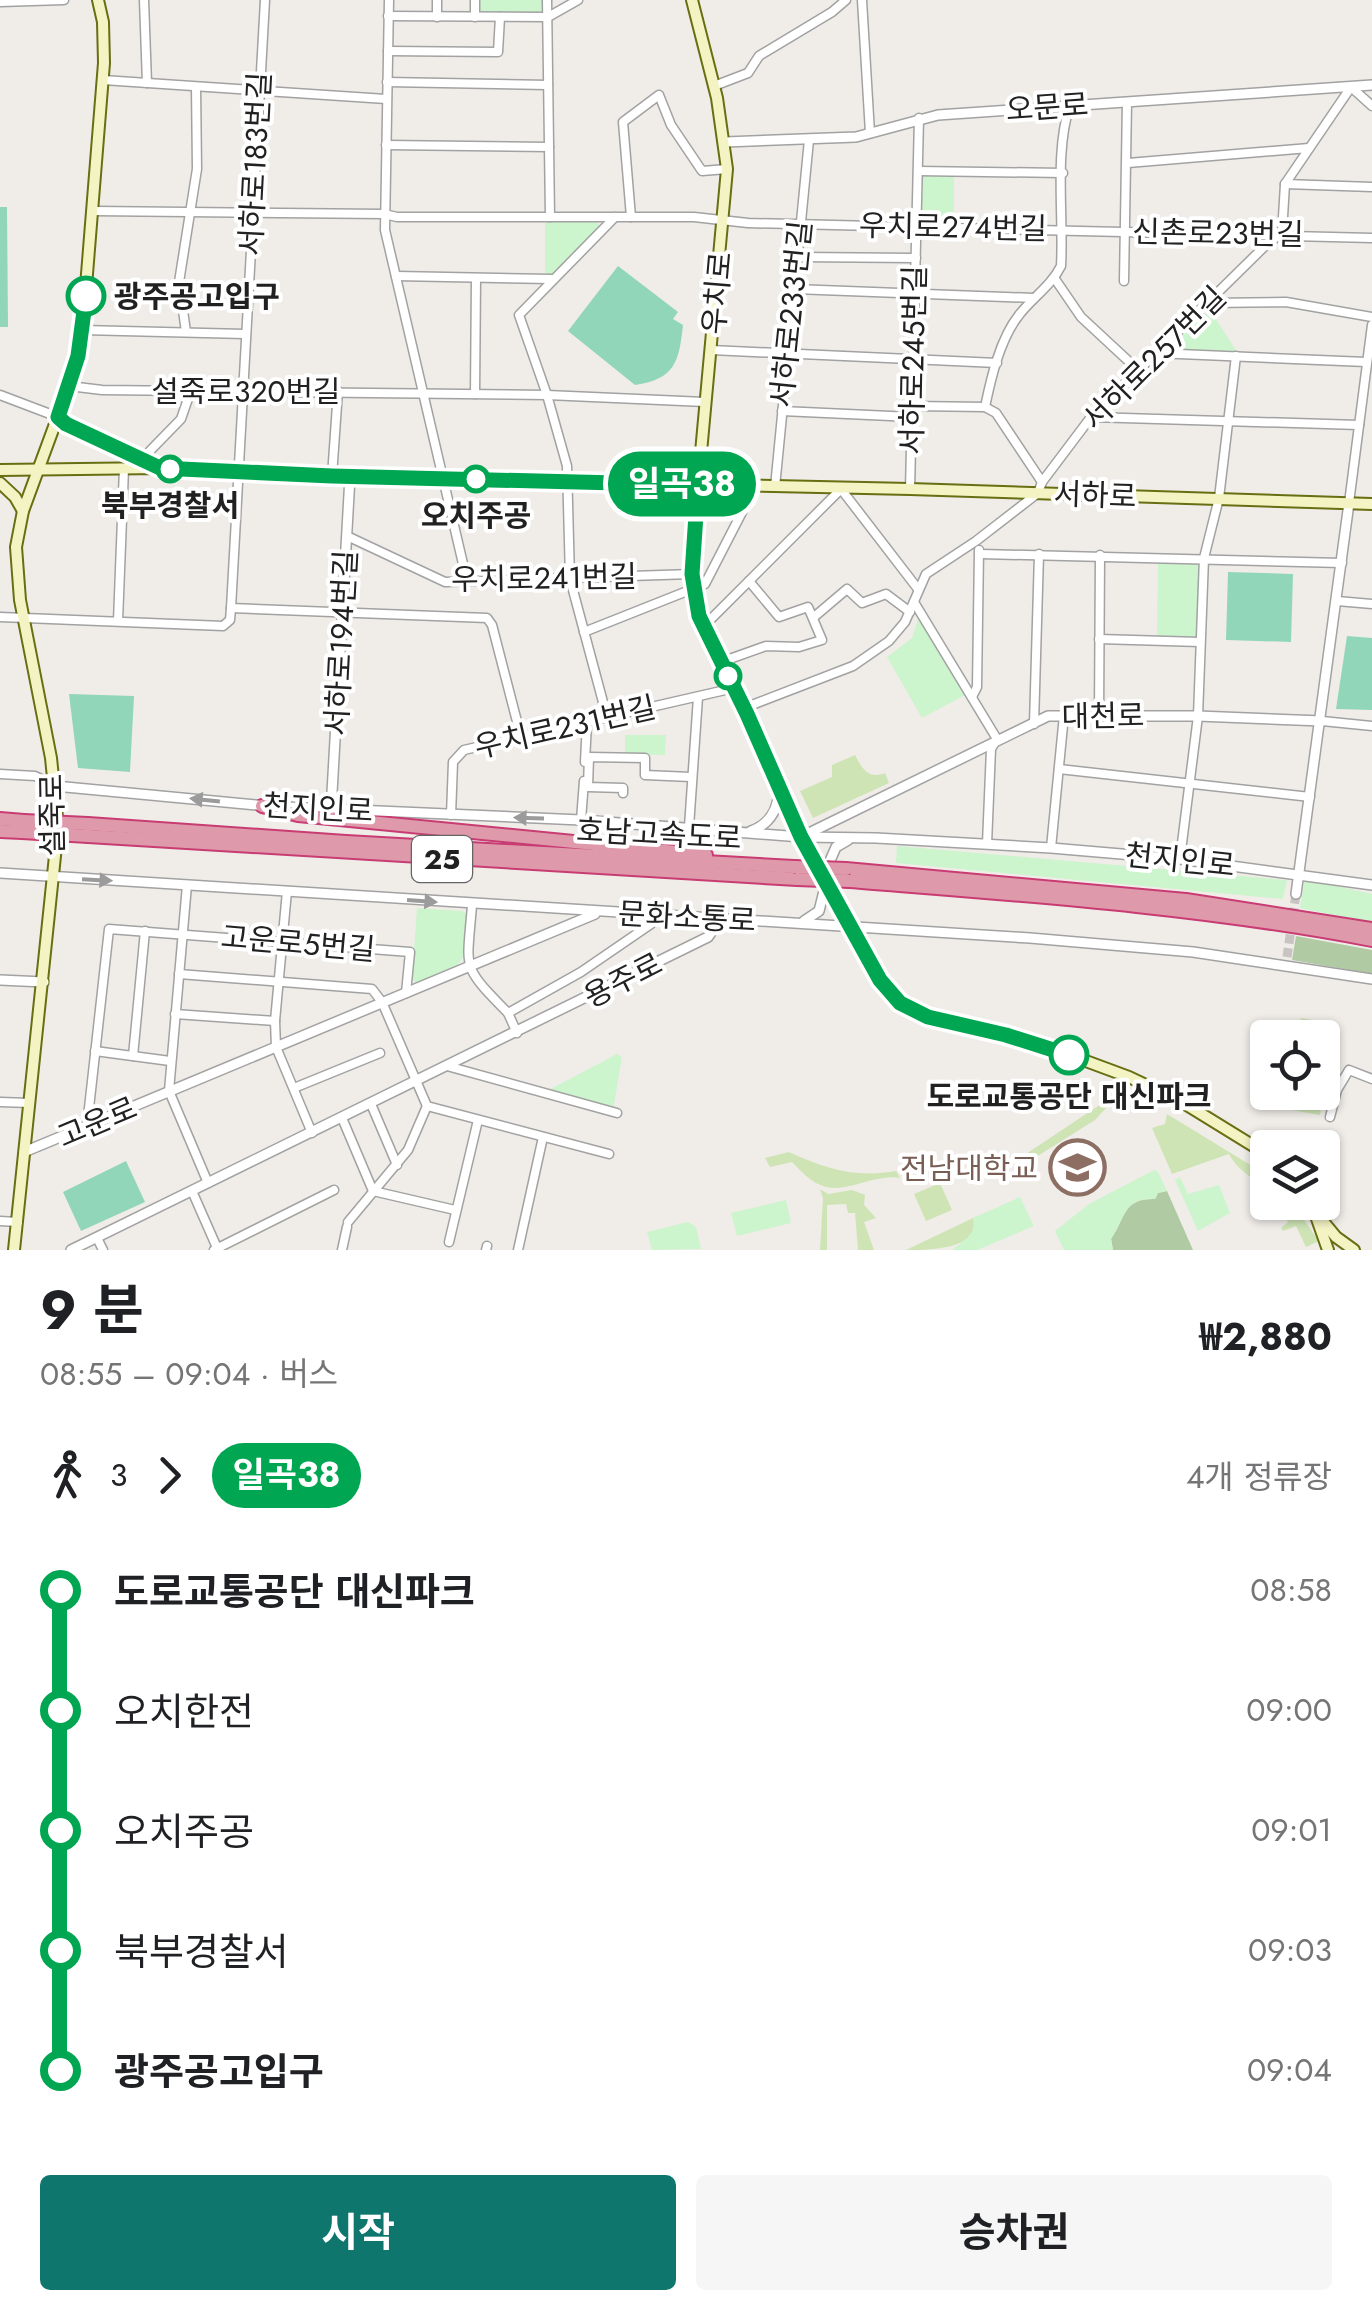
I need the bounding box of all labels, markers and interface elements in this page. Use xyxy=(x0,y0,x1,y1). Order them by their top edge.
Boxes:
street label: 서하로183번길 xyxy=(229,71,281,257)
street label: 오문로 xyxy=(1004,83,1090,131)
street label: 우치로274번길 xyxy=(858,204,1048,250)
street label: 신촌로23번길 xyxy=(1132,210,1304,256)
street label: 서하로233번길 xyxy=(760,218,822,410)
street label: 우치로 xyxy=(692,250,742,336)
street label: 서하로245번길 xyxy=(890,265,936,455)
place label: 광주공고입구 xyxy=(114,275,280,318)
street label: 서하로257번길 xyxy=(1072,276,1236,440)
marker: 광주공고입구 xyxy=(67,277,105,315)
street label: 설죽로320번길 xyxy=(151,370,341,413)
line badge: 일곡38 xyxy=(612,452,752,516)
marker: 북부경찰서 xyxy=(157,456,183,482)
text: 일곡38 xyxy=(628,459,736,509)
marker: 오치주공 xyxy=(463,466,489,492)
street label: 서하로 xyxy=(1053,472,1137,518)
place label: 북부경찰서 xyxy=(101,484,239,527)
place label: 오치주공 xyxy=(421,494,531,537)
street label: 서하로194번길 xyxy=(315,549,367,737)
street label: 우치로241번길 xyxy=(451,555,637,601)
unlabelled marker xyxy=(715,663,741,689)
street label: 우치로231번길 xyxy=(470,685,660,769)
street label: 대천로 xyxy=(1061,694,1145,738)
street label: 설죽로 xyxy=(30,773,74,857)
street label: 천지인로 xyxy=(262,784,374,832)
one-way arrow xyxy=(188,792,220,808)
street label: 호남고속도로 xyxy=(575,808,743,860)
one-way arrow xyxy=(513,809,545,825)
street label: 천지인로 xyxy=(1123,833,1237,887)
road number: 25 xyxy=(412,836,472,882)
one-way arrow xyxy=(82,872,114,888)
street label: 문화소통로 xyxy=(617,892,757,942)
one-way arrow xyxy=(406,893,438,909)
street label: 고운로5번길 xyxy=(219,915,377,971)
street label: 용주로 xyxy=(576,942,670,1018)
map controls xyxy=(1250,1020,1340,1220)
button: locate xyxy=(1250,1020,1340,1110)
marker: 도로교통공단 대신파크 xyxy=(1050,1036,1088,1074)
place label: 도로교통공단 대신파크 xyxy=(927,1075,1212,1118)
street label: 고운로 xyxy=(50,1086,144,1158)
button: layers xyxy=(1250,1130,1340,1220)
school or university icon: 전남대학교 xyxy=(1047,1138,1107,1198)
place label: 전남대학교 xyxy=(900,1147,1038,1190)
text: 9 분 xyxy=(40,1270,144,1350)
text: ₩2,880 xyxy=(1200,1309,1332,1364)
text: 08:55 – 09:04 · 버스 xyxy=(40,1351,338,1397)
icon: walk xyxy=(40,1448,95,1503)
icon: forward xyxy=(142,1448,197,1503)
text: 일곡38 xyxy=(232,1450,341,1500)
text: 3 xyxy=(110,1452,127,1498)
text: 4개 정류장 xyxy=(1186,1454,1332,1500)
text: 도로교통공단 대신파크 xyxy=(114,1564,475,1619)
text: 08:58 xyxy=(1250,1567,1332,1613)
text: 오치한전 xyxy=(114,1684,254,1739)
text: 09:00 xyxy=(1246,1687,1332,1733)
text: 오치주공 xyxy=(114,1804,254,1859)
text: 09:01 xyxy=(1251,1807,1332,1853)
text: 북부경찰서 xyxy=(114,1924,289,1979)
text: 09:03 xyxy=(1248,1927,1332,1973)
text: 광주공고입구 xyxy=(114,2044,324,2099)
text: 09:04 xyxy=(1247,2047,1332,2093)
button: 시작 xyxy=(40,2175,676,2290)
button: 승차권 xyxy=(696,2175,1332,2290)

